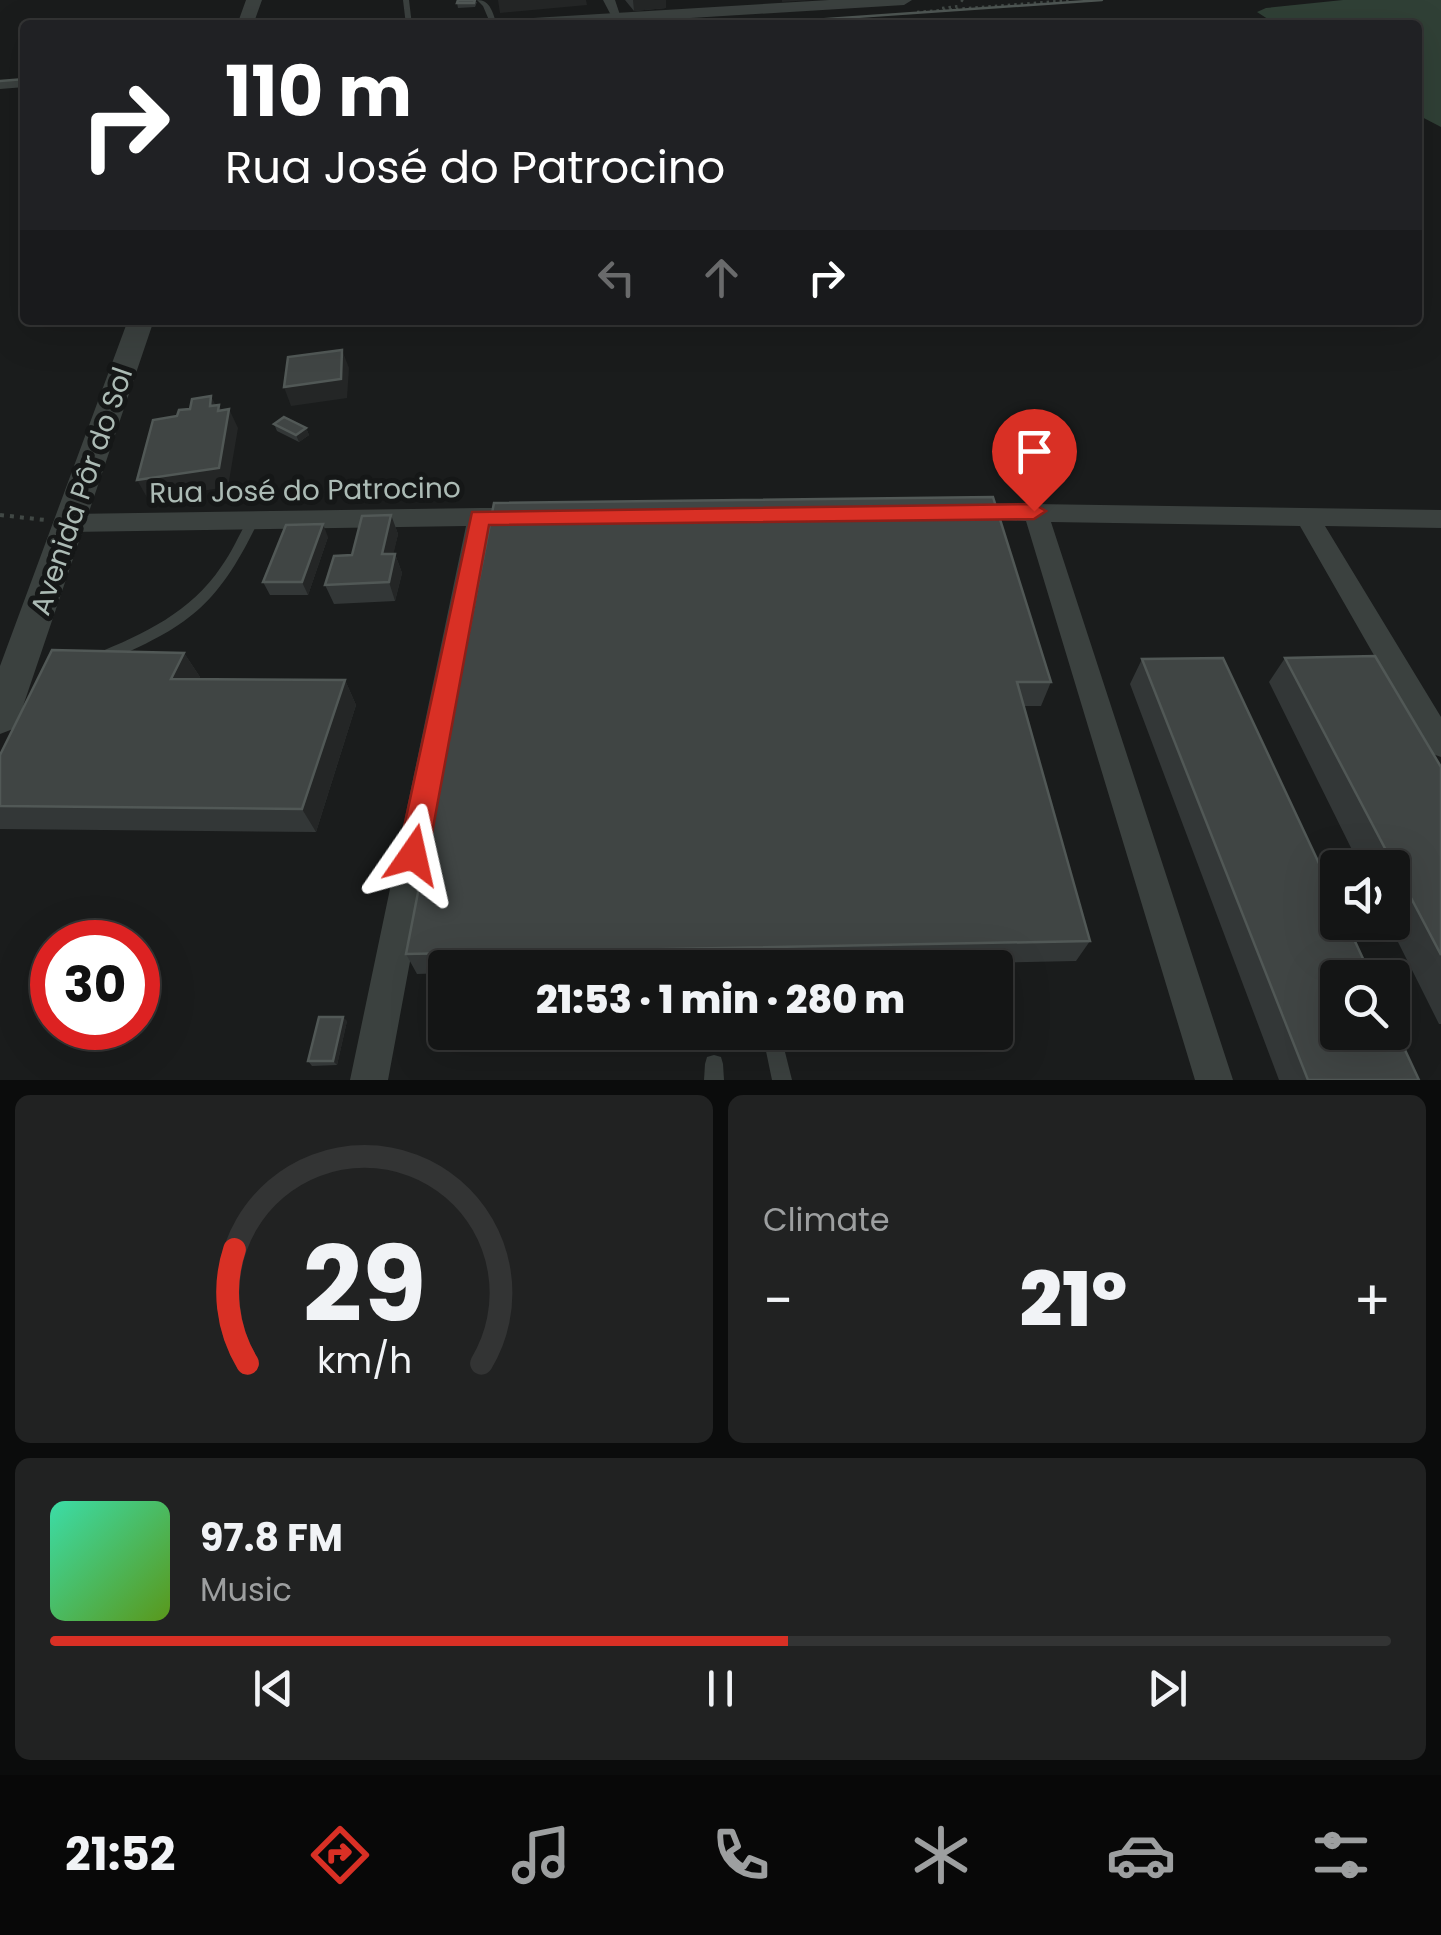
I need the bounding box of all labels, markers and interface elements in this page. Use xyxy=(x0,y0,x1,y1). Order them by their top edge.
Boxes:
text: 110 m xyxy=(225,42,412,141)
icon: right xyxy=(60,60,190,190)
text: Rua José do Patrocino xyxy=(225,136,725,199)
icon: left xyxy=(589,250,644,305)
icon: ahead xyxy=(694,250,749,305)
icon: right xyxy=(799,250,854,305)
street label: Avenida Pôr do Sol xyxy=(21,362,142,620)
pin xyxy=(992,409,1077,512)
icon: arrive xyxy=(1007,424,1062,479)
street label: Rua José do Patrocino xyxy=(149,468,461,513)
position arrow xyxy=(361,803,465,907)
map controls xyxy=(1320,850,1410,1050)
button: sound xyxy=(1320,850,1410,940)
speed limit sign: 30 xyxy=(30,920,160,1050)
button: search xyxy=(1320,960,1410,1050)
text: 21:53 · 1 min · 280 m xyxy=(536,973,905,1026)
text: Climate xyxy=(763,1197,890,1242)
text: 29 xyxy=(302,1212,426,1357)
text: 21° xyxy=(1020,1247,1127,1352)
text: − xyxy=(763,1262,793,1339)
text: + xyxy=(1353,1262,1391,1339)
text: km/h xyxy=(316,1335,412,1386)
text: 97.8 FM xyxy=(200,1511,343,1564)
text: Music xyxy=(200,1567,292,1612)
icon: previous xyxy=(246,1661,301,1716)
icon: pause xyxy=(693,1661,748,1716)
icon: next xyxy=(1140,1661,1195,1716)
icon: directions xyxy=(305,1820,375,1890)
icon: music xyxy=(506,1820,576,1890)
icon: phone xyxy=(706,1820,776,1890)
icon: climate xyxy=(906,1820,976,1890)
icon: car xyxy=(1106,1820,1176,1890)
icon: filters xyxy=(1306,1820,1376,1890)
text: 21:52 xyxy=(65,1823,175,1886)

